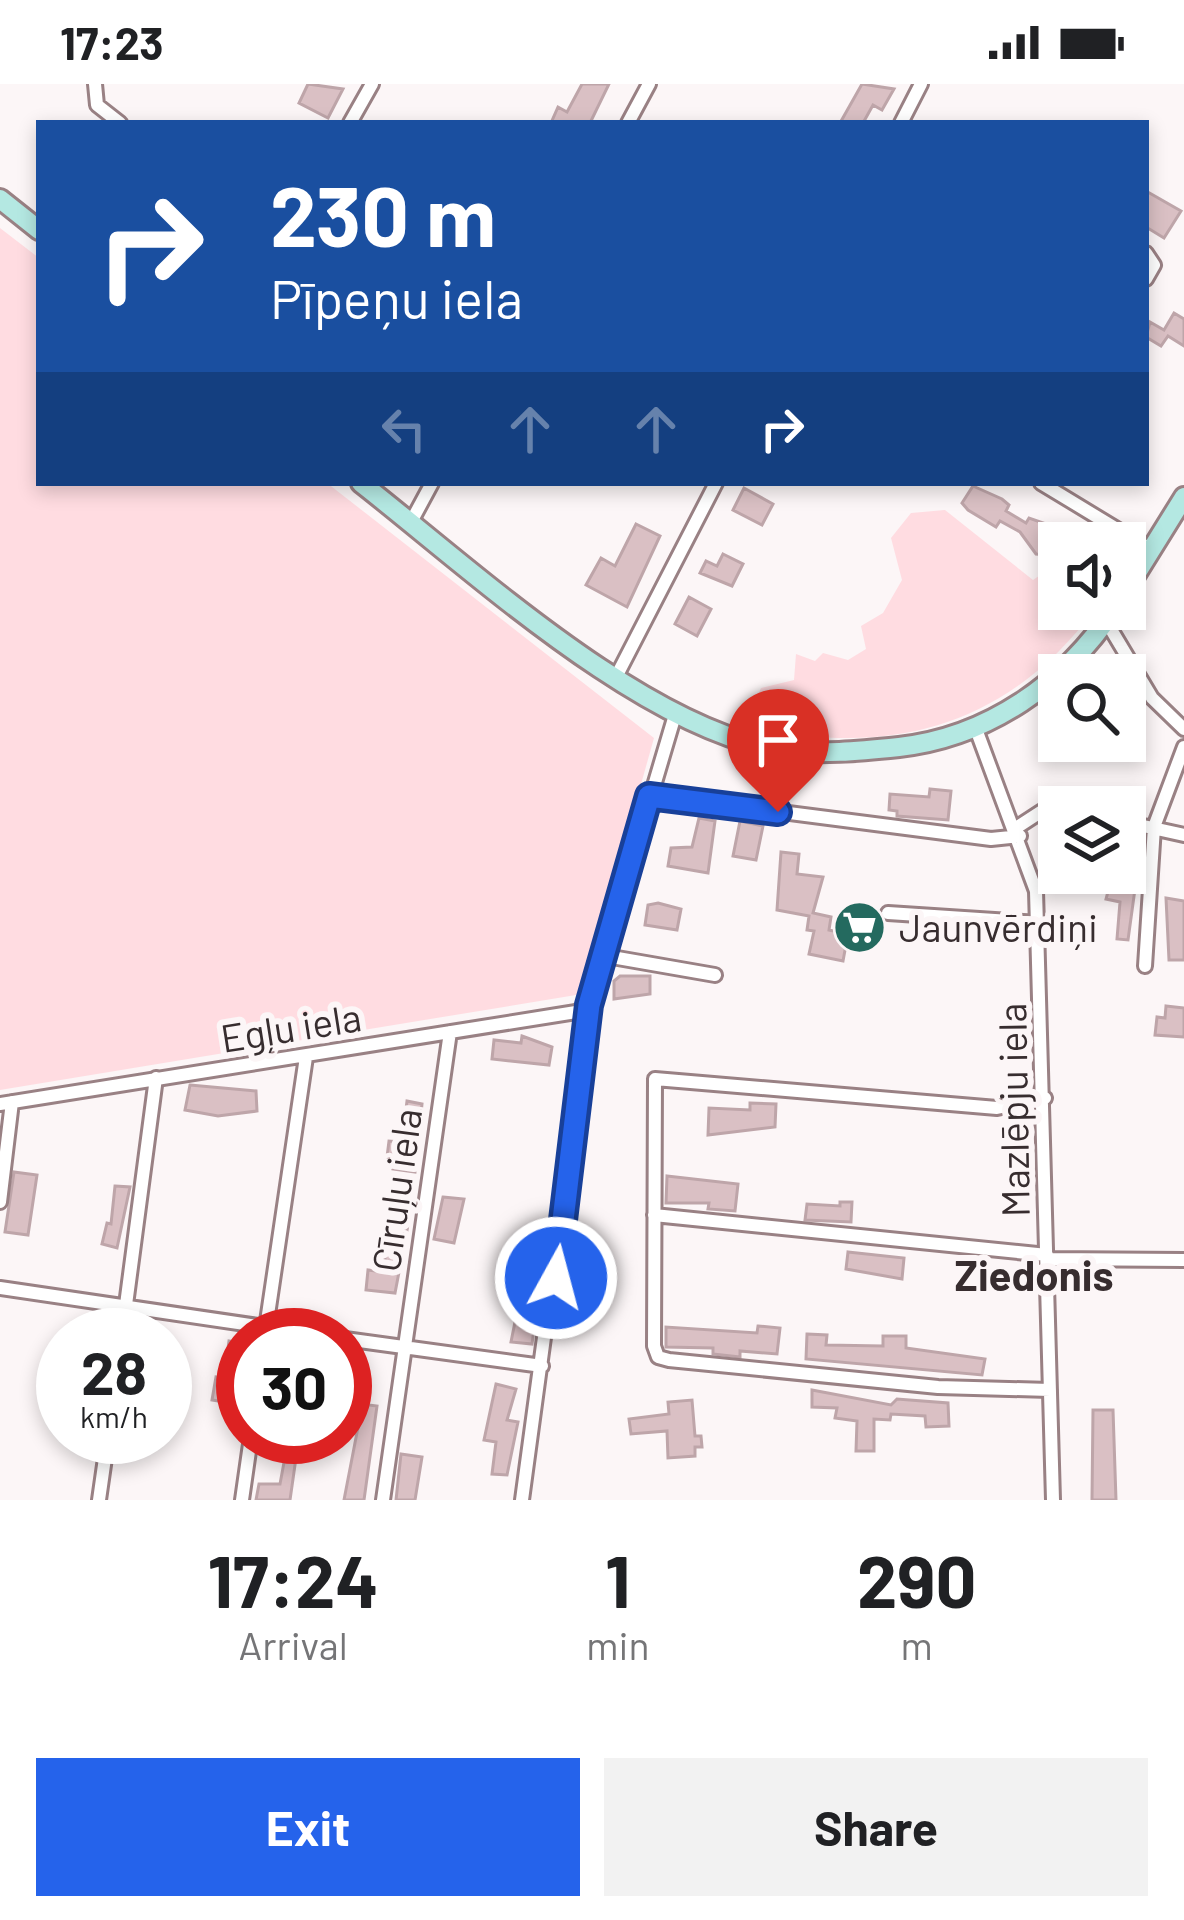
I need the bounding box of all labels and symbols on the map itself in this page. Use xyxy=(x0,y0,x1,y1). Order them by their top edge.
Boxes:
pin xyxy=(727,689,829,812)
supermarket icon: Jaunvērdiņi xyxy=(832,900,888,956)
place label: Jaunvērdiņi xyxy=(899,903,1098,950)
street label: Egļu iela xyxy=(217,992,364,1061)
street label: Mazlēpju iela xyxy=(987,1002,1038,1218)
street label: Cīruļu iela xyxy=(361,1105,430,1274)
position arrow xyxy=(493,1215,619,1341)
district label: Ziedonis xyxy=(955,1249,1113,1299)
speed limit sign: 30 xyxy=(216,1308,372,1464)

